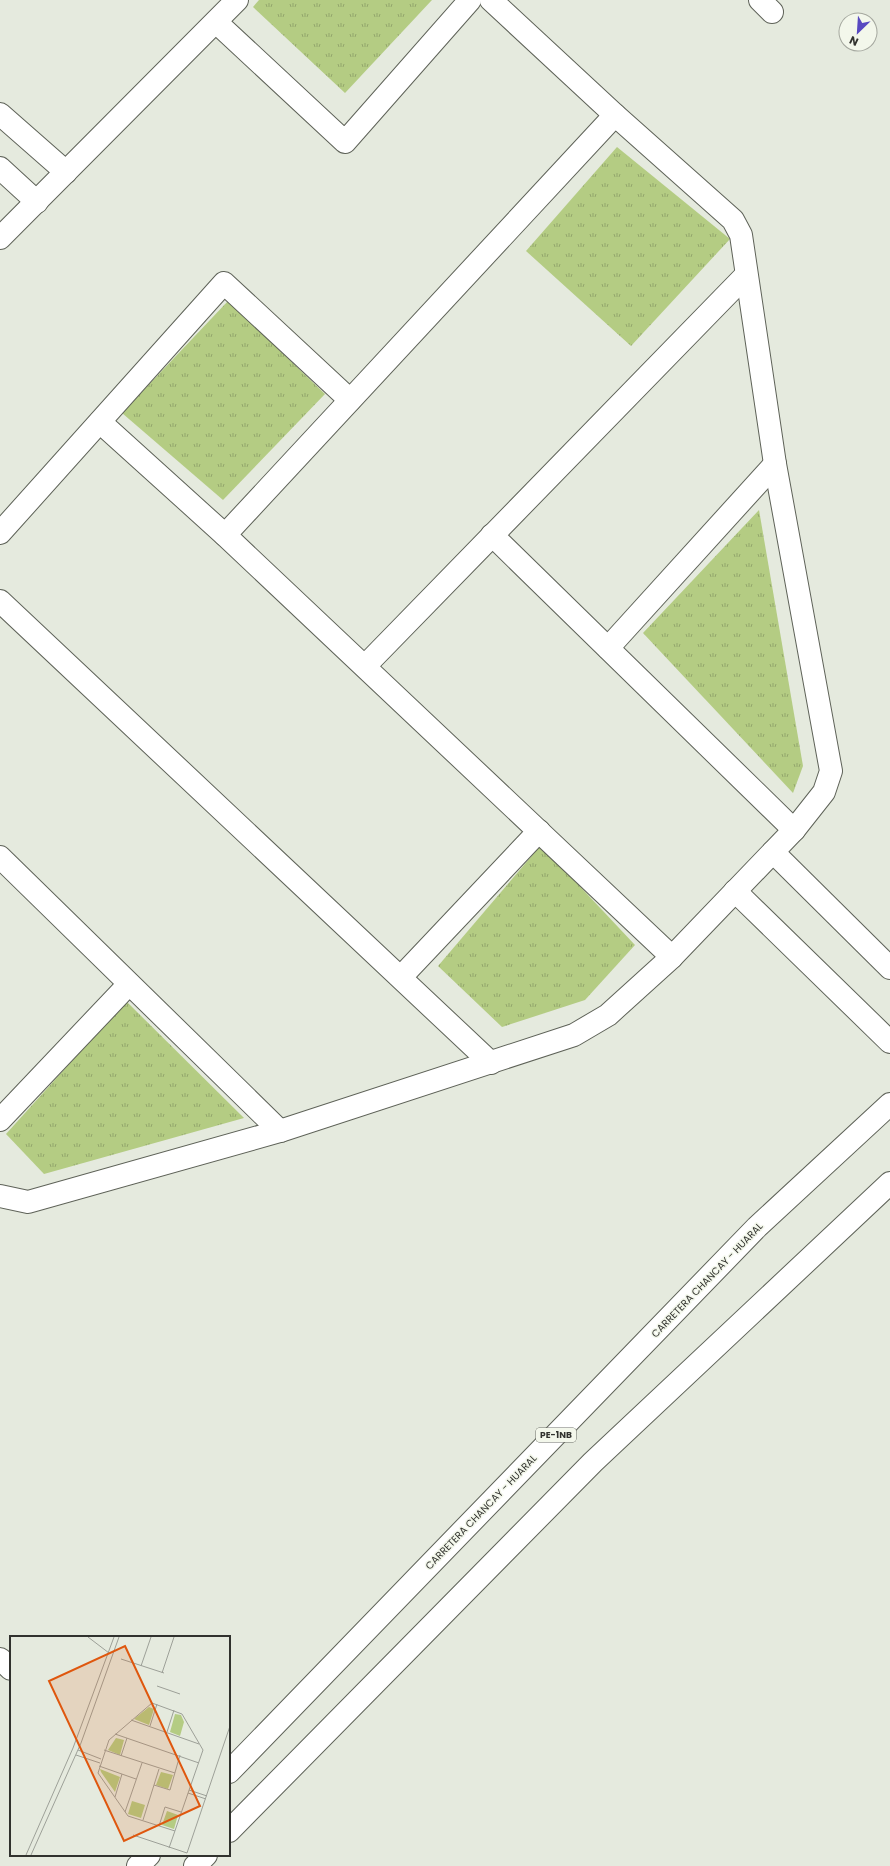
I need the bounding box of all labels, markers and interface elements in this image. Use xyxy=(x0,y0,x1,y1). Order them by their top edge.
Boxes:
north arrow xyxy=(838,12,878,52)
text: N xyxy=(847,32,861,50)
street label: CARRETERA CHANCAY - HUARAL xyxy=(648,1219,767,1341)
road number: PE-1NB xyxy=(536,1428,576,1442)
street label: CARRETERA CHANCAY - HUARAL xyxy=(422,1451,541,1573)
inset map xyxy=(10,1636,230,1856)

